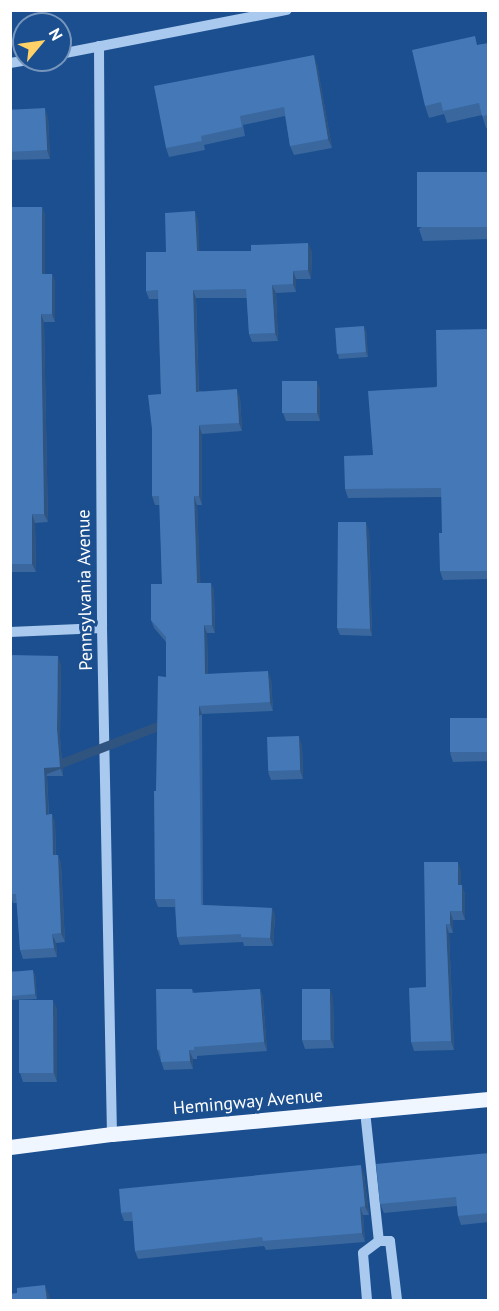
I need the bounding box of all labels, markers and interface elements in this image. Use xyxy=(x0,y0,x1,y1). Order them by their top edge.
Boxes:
north arrow xyxy=(12,12,72,72)
text: N xyxy=(45,25,67,44)
street label: Pennsylvania Avenue xyxy=(73,509,97,671)
street label: Hemingway Avenue xyxy=(171,1085,325,1119)

